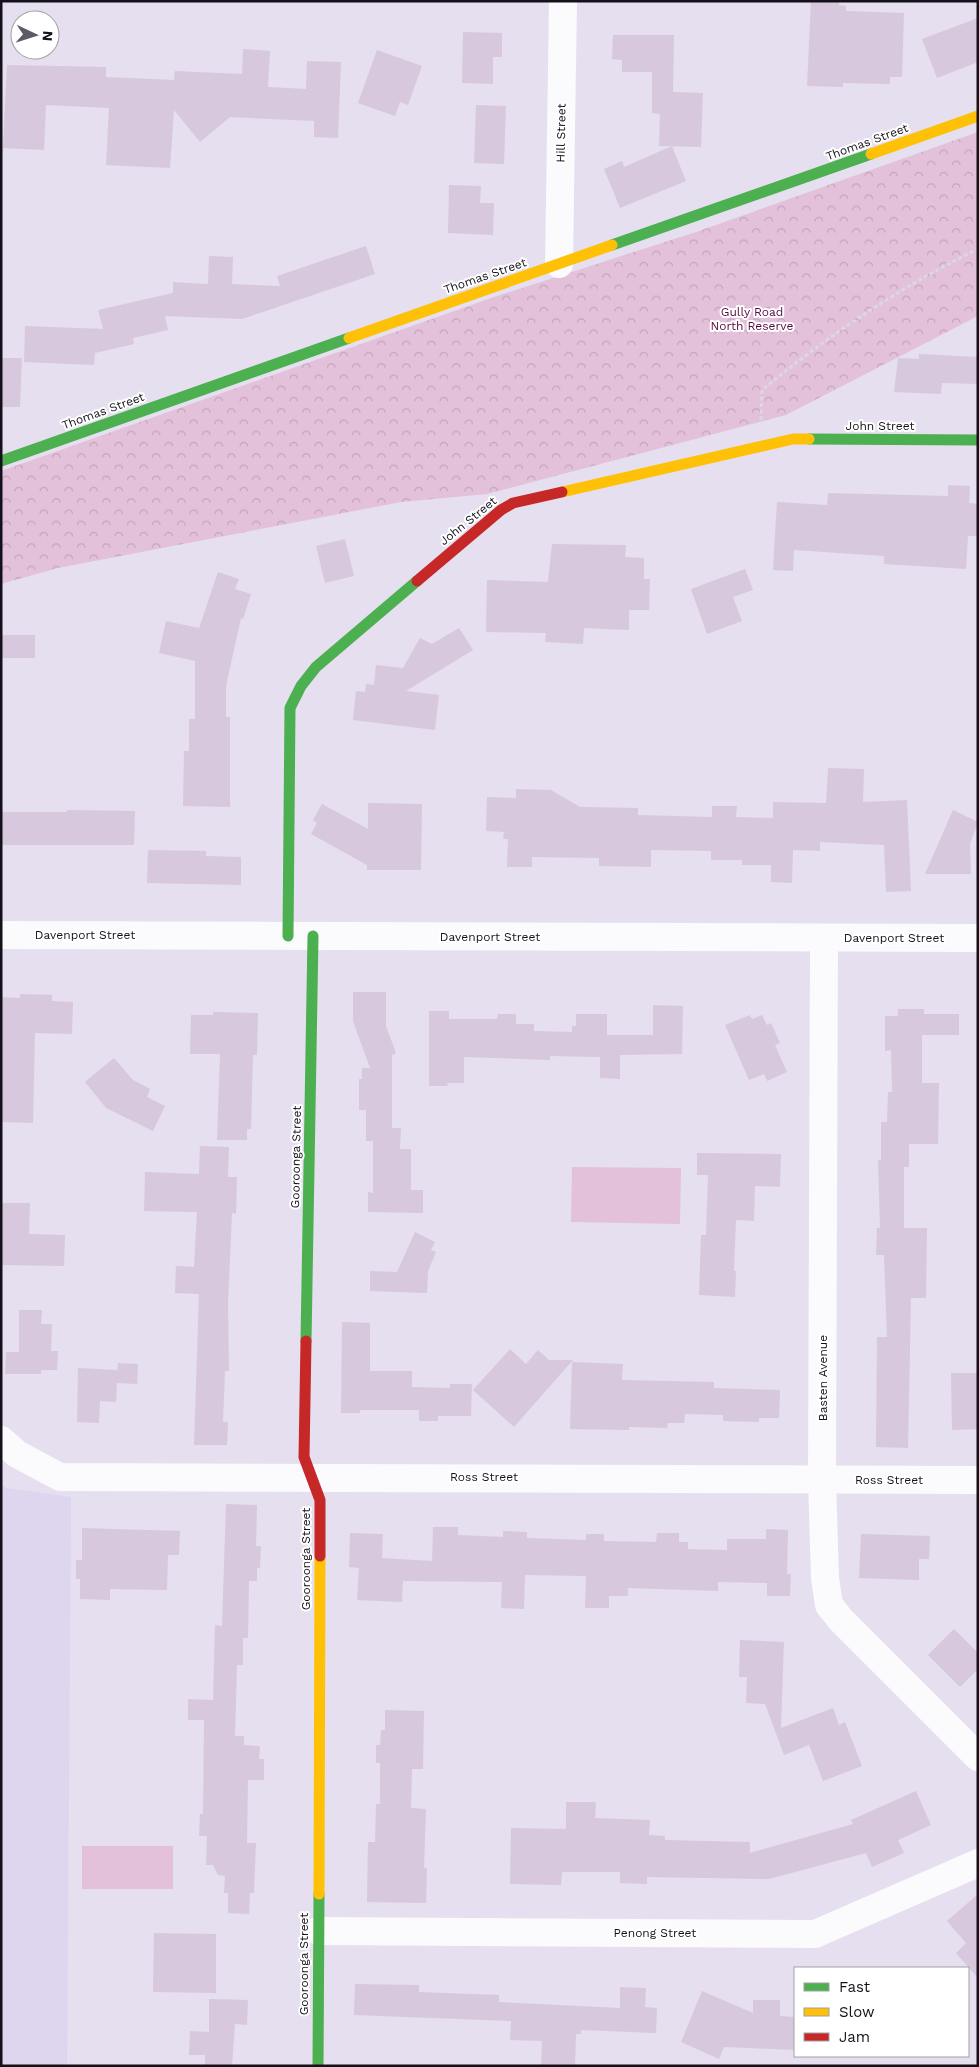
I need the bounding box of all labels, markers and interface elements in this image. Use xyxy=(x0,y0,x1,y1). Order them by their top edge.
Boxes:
north arrow xyxy=(10,10,60,60)
text: N xyxy=(40,30,56,42)
street label: Hill Street xyxy=(553,103,569,163)
street label: Thomas Street xyxy=(824,121,910,163)
street label: Thomas Street xyxy=(442,255,528,297)
park label: Gully Road North Reserve xyxy=(710,305,794,333)
street label: Thomas Street xyxy=(60,390,146,432)
street label: John Street xyxy=(846,419,914,433)
street label: John Street xyxy=(437,494,499,548)
street label: Davenport Street xyxy=(35,928,135,942)
street label: Davenport Street xyxy=(440,930,540,944)
street label: Davenport Street xyxy=(844,931,944,945)
street label: Gooroonga Street xyxy=(288,1106,304,1208)
street label: Basten Avenue xyxy=(816,1335,830,1421)
street label: Ross Street xyxy=(450,1470,518,1484)
street label: Ross Street xyxy=(855,1473,923,1487)
street label: Gooroonga Street xyxy=(299,1508,313,1610)
street label: Gooroonga Street xyxy=(297,1913,311,2015)
street label: Penong Street xyxy=(614,1926,696,1940)
legend xyxy=(794,1967,969,2057)
text: Fast xyxy=(839,1978,871,1996)
text: Slow xyxy=(839,2003,875,2021)
text: Jam xyxy=(839,2028,870,2046)

